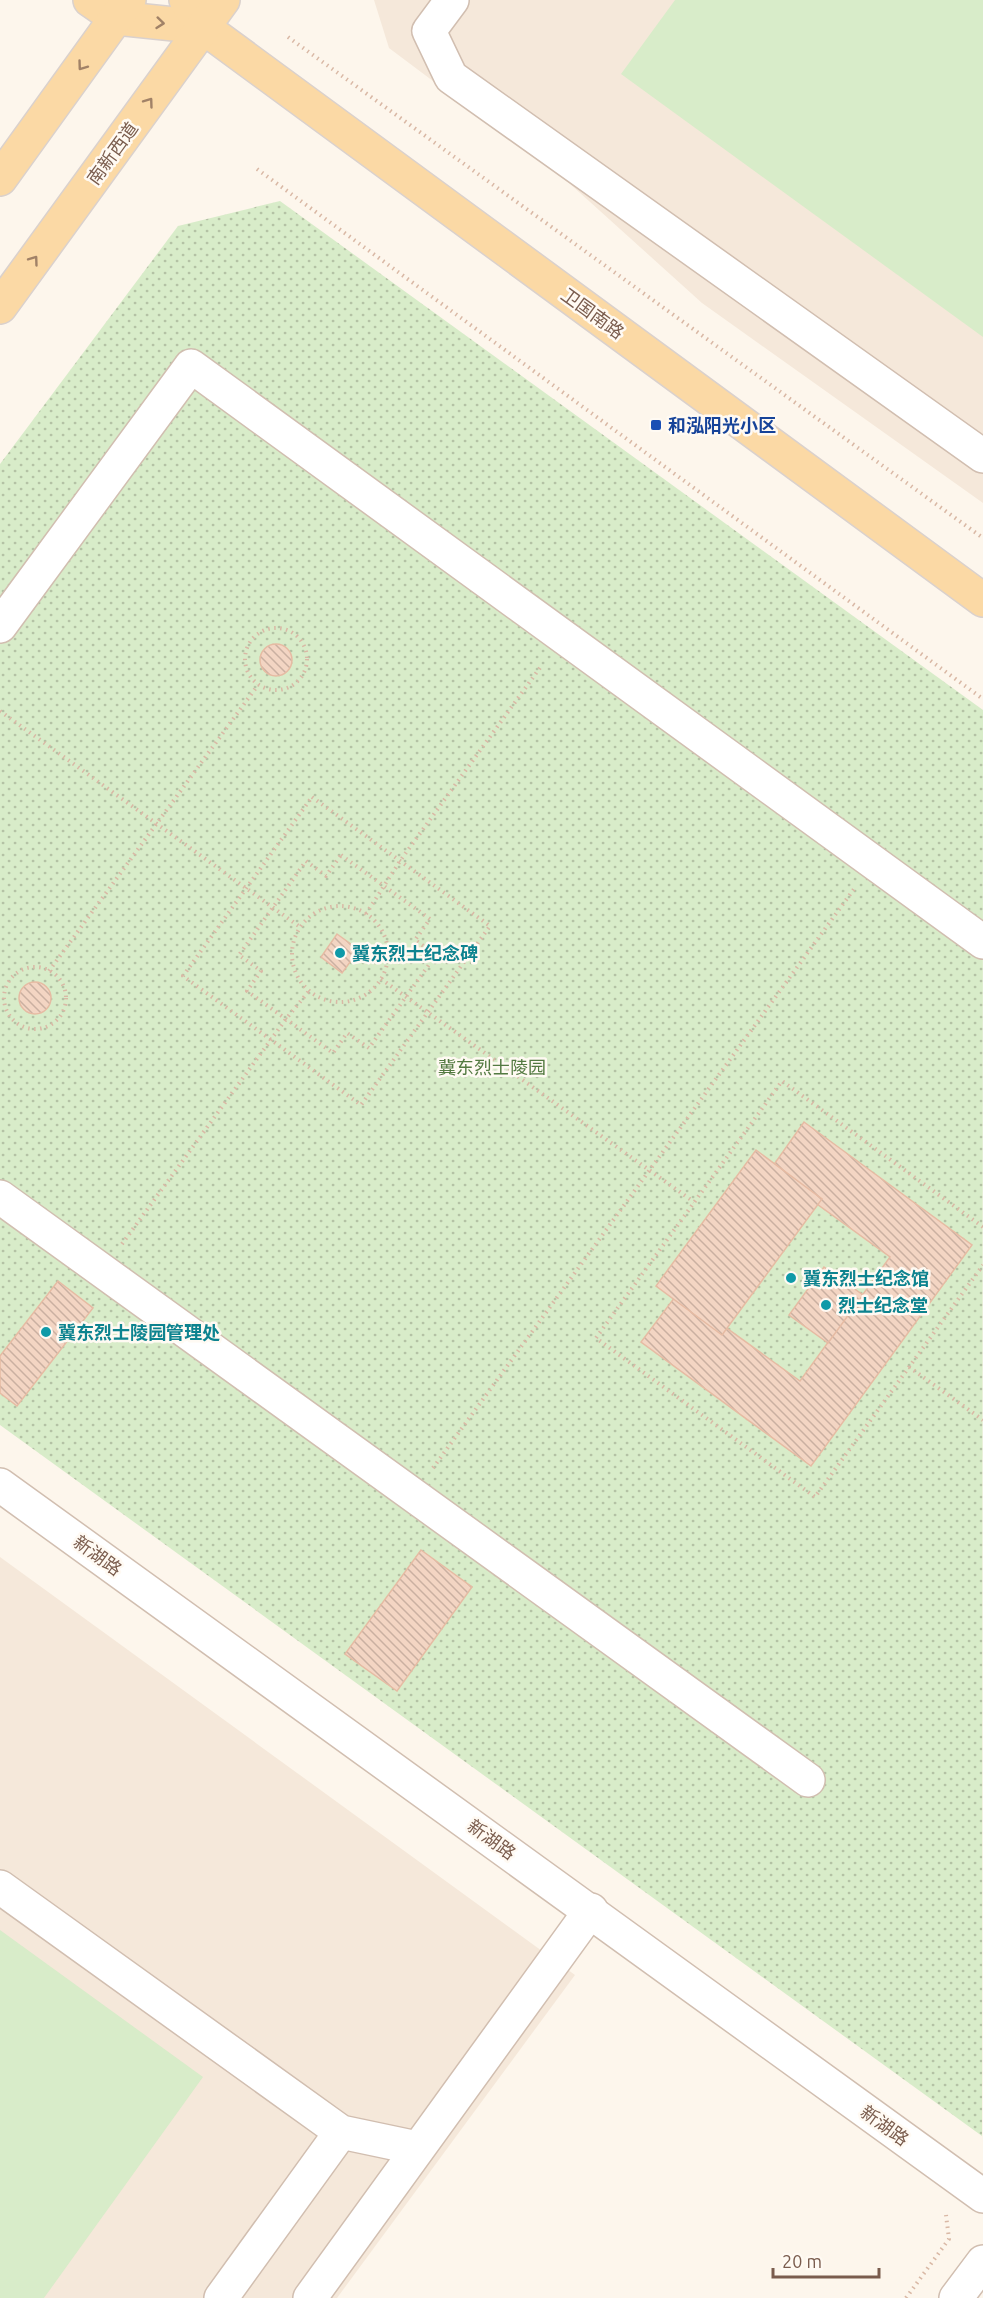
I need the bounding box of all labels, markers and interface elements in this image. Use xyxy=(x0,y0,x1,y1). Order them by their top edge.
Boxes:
one-way arrow xyxy=(155,16,164,29)
one-way arrow xyxy=(78,59,89,70)
one-way arrow xyxy=(142,97,153,108)
street label: 南新西道 xyxy=(83,118,141,188)
one-way arrow xyxy=(27,255,38,266)
street label: 卫国南路 xyxy=(558,284,628,342)
place label: 和泓阳光小区 xyxy=(668,415,776,435)
marker: 和泓阳光小区 xyxy=(649,418,663,432)
place label: 冀东烈士纪念碑 xyxy=(352,943,478,963)
marker: 冀东烈士纪念碑 xyxy=(333,946,347,960)
park label: 冀东烈士陵园 xyxy=(438,1057,546,1077)
place label: 冀东烈士纪念馆 xyxy=(803,1268,929,1288)
marker: 冀东烈士纪念馆 xyxy=(784,1271,798,1285)
place label: 烈士纪念堂 xyxy=(838,1295,928,1315)
marker: 烈士纪念堂 xyxy=(819,1298,833,1312)
place label: 冀东烈士陵园管理处 xyxy=(58,1322,220,1342)
marker: 冀东烈士陵园管理处 xyxy=(39,1325,53,1339)
street label: 新湖路 xyxy=(70,1531,126,1579)
street label: 新湖路 xyxy=(464,1815,520,1863)
street label: 新湖路 xyxy=(857,2101,913,2149)
scale bar xyxy=(773,2241,880,2279)
text: 20 m xyxy=(782,2251,822,2271)

